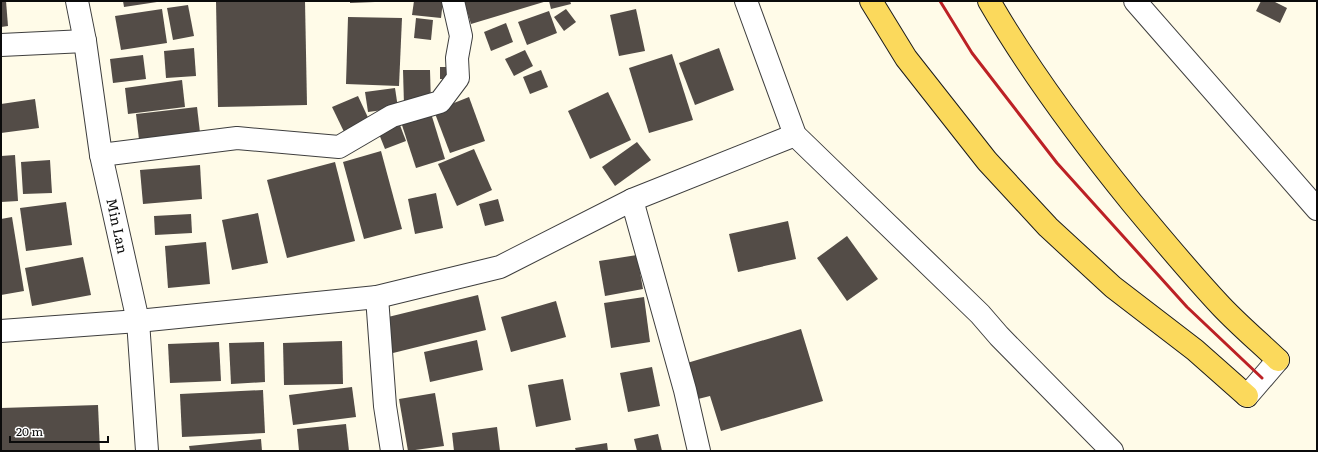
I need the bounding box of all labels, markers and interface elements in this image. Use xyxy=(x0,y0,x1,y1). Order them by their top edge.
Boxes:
street label: Min Lan xyxy=(102,196,134,255)
scale bar xyxy=(10,418,108,444)
text: 20 m xyxy=(16,422,43,440)

